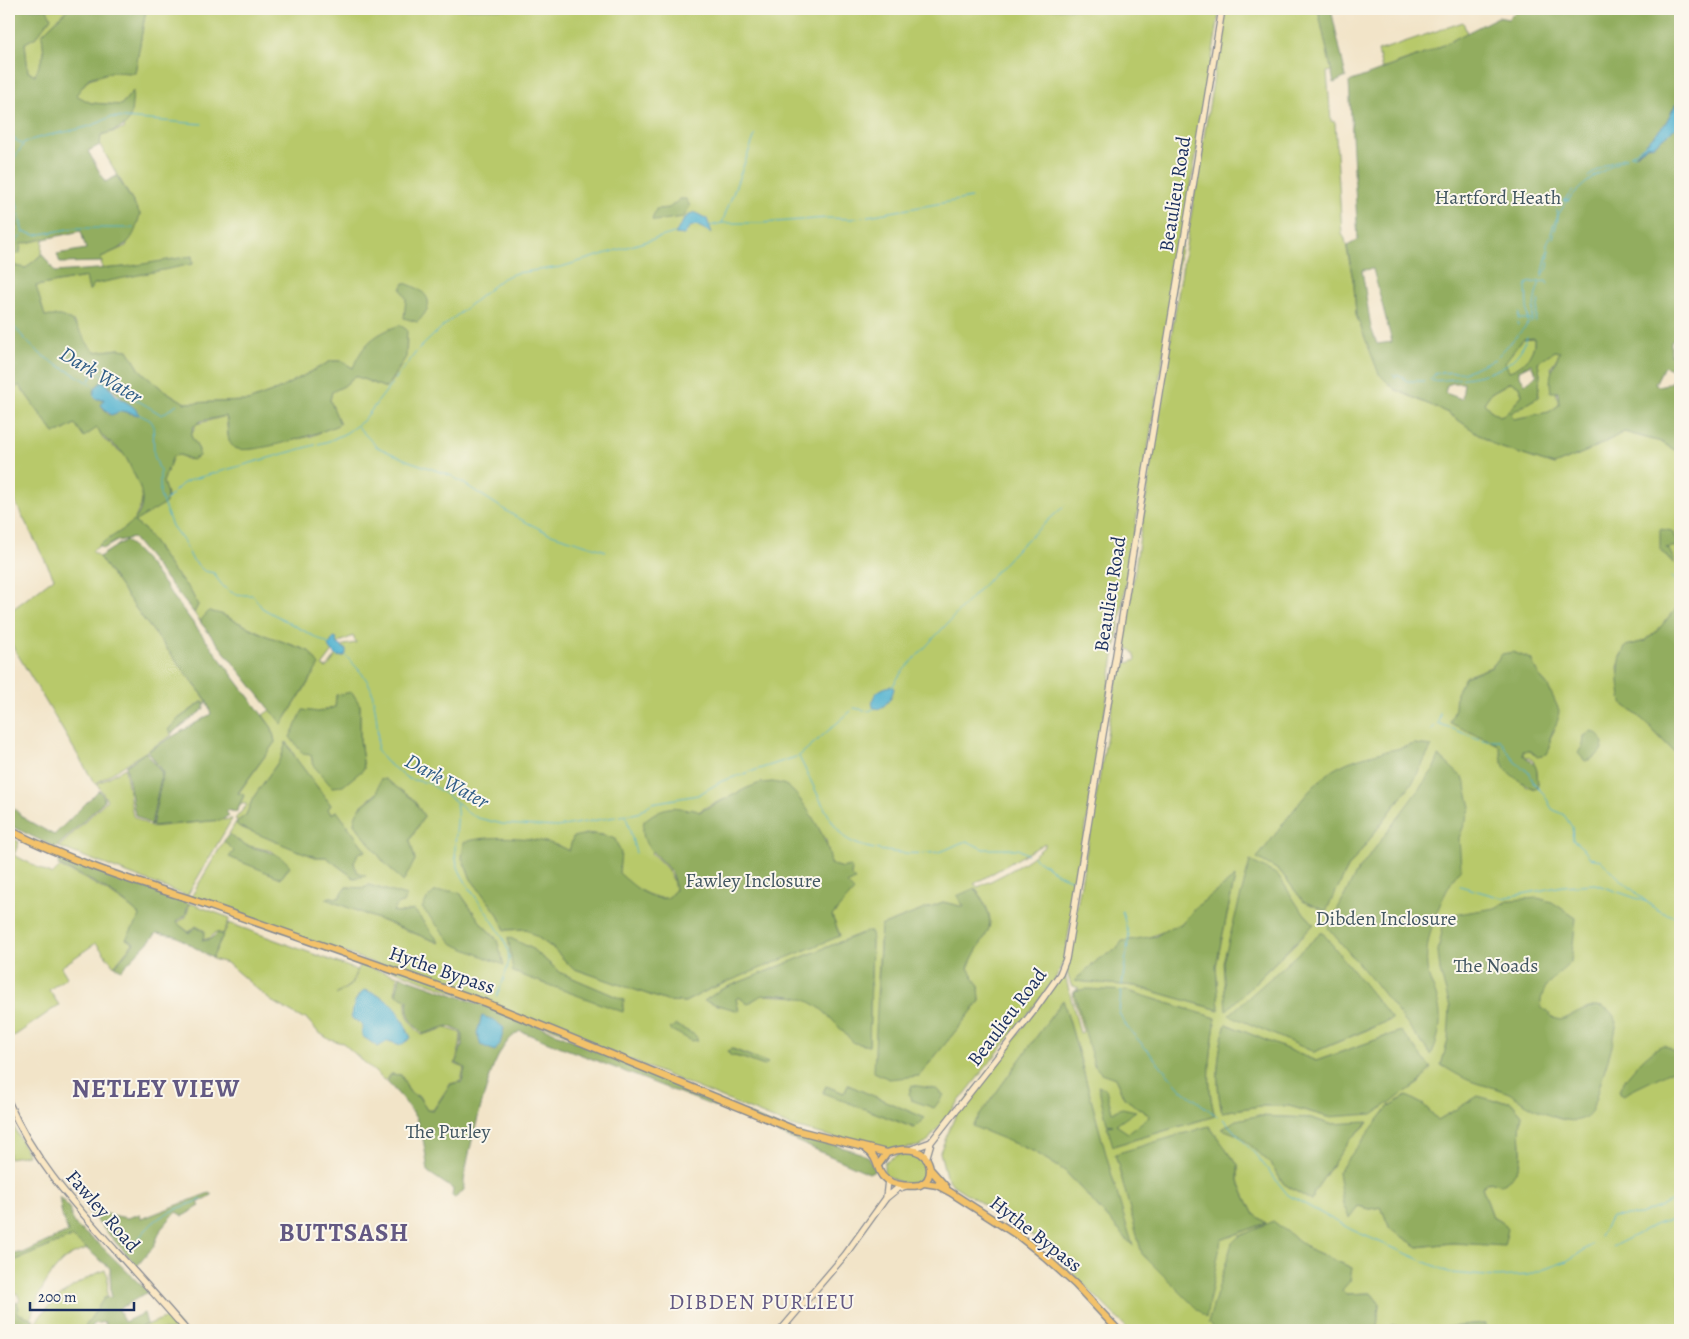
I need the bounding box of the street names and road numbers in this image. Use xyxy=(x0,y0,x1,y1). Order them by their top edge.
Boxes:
street label: Beaulieu Road xyxy=(1153,134,1198,254)
street label: Beaulieu Road xyxy=(1088,534,1133,654)
street label: Hythe Bypass xyxy=(385,939,499,1001)
street label: Beaulieu Road xyxy=(961,962,1053,1072)
street label: Fawley Road xyxy=(60,1164,146,1258)
street label: Hythe Bypass xyxy=(984,1189,1088,1279)

